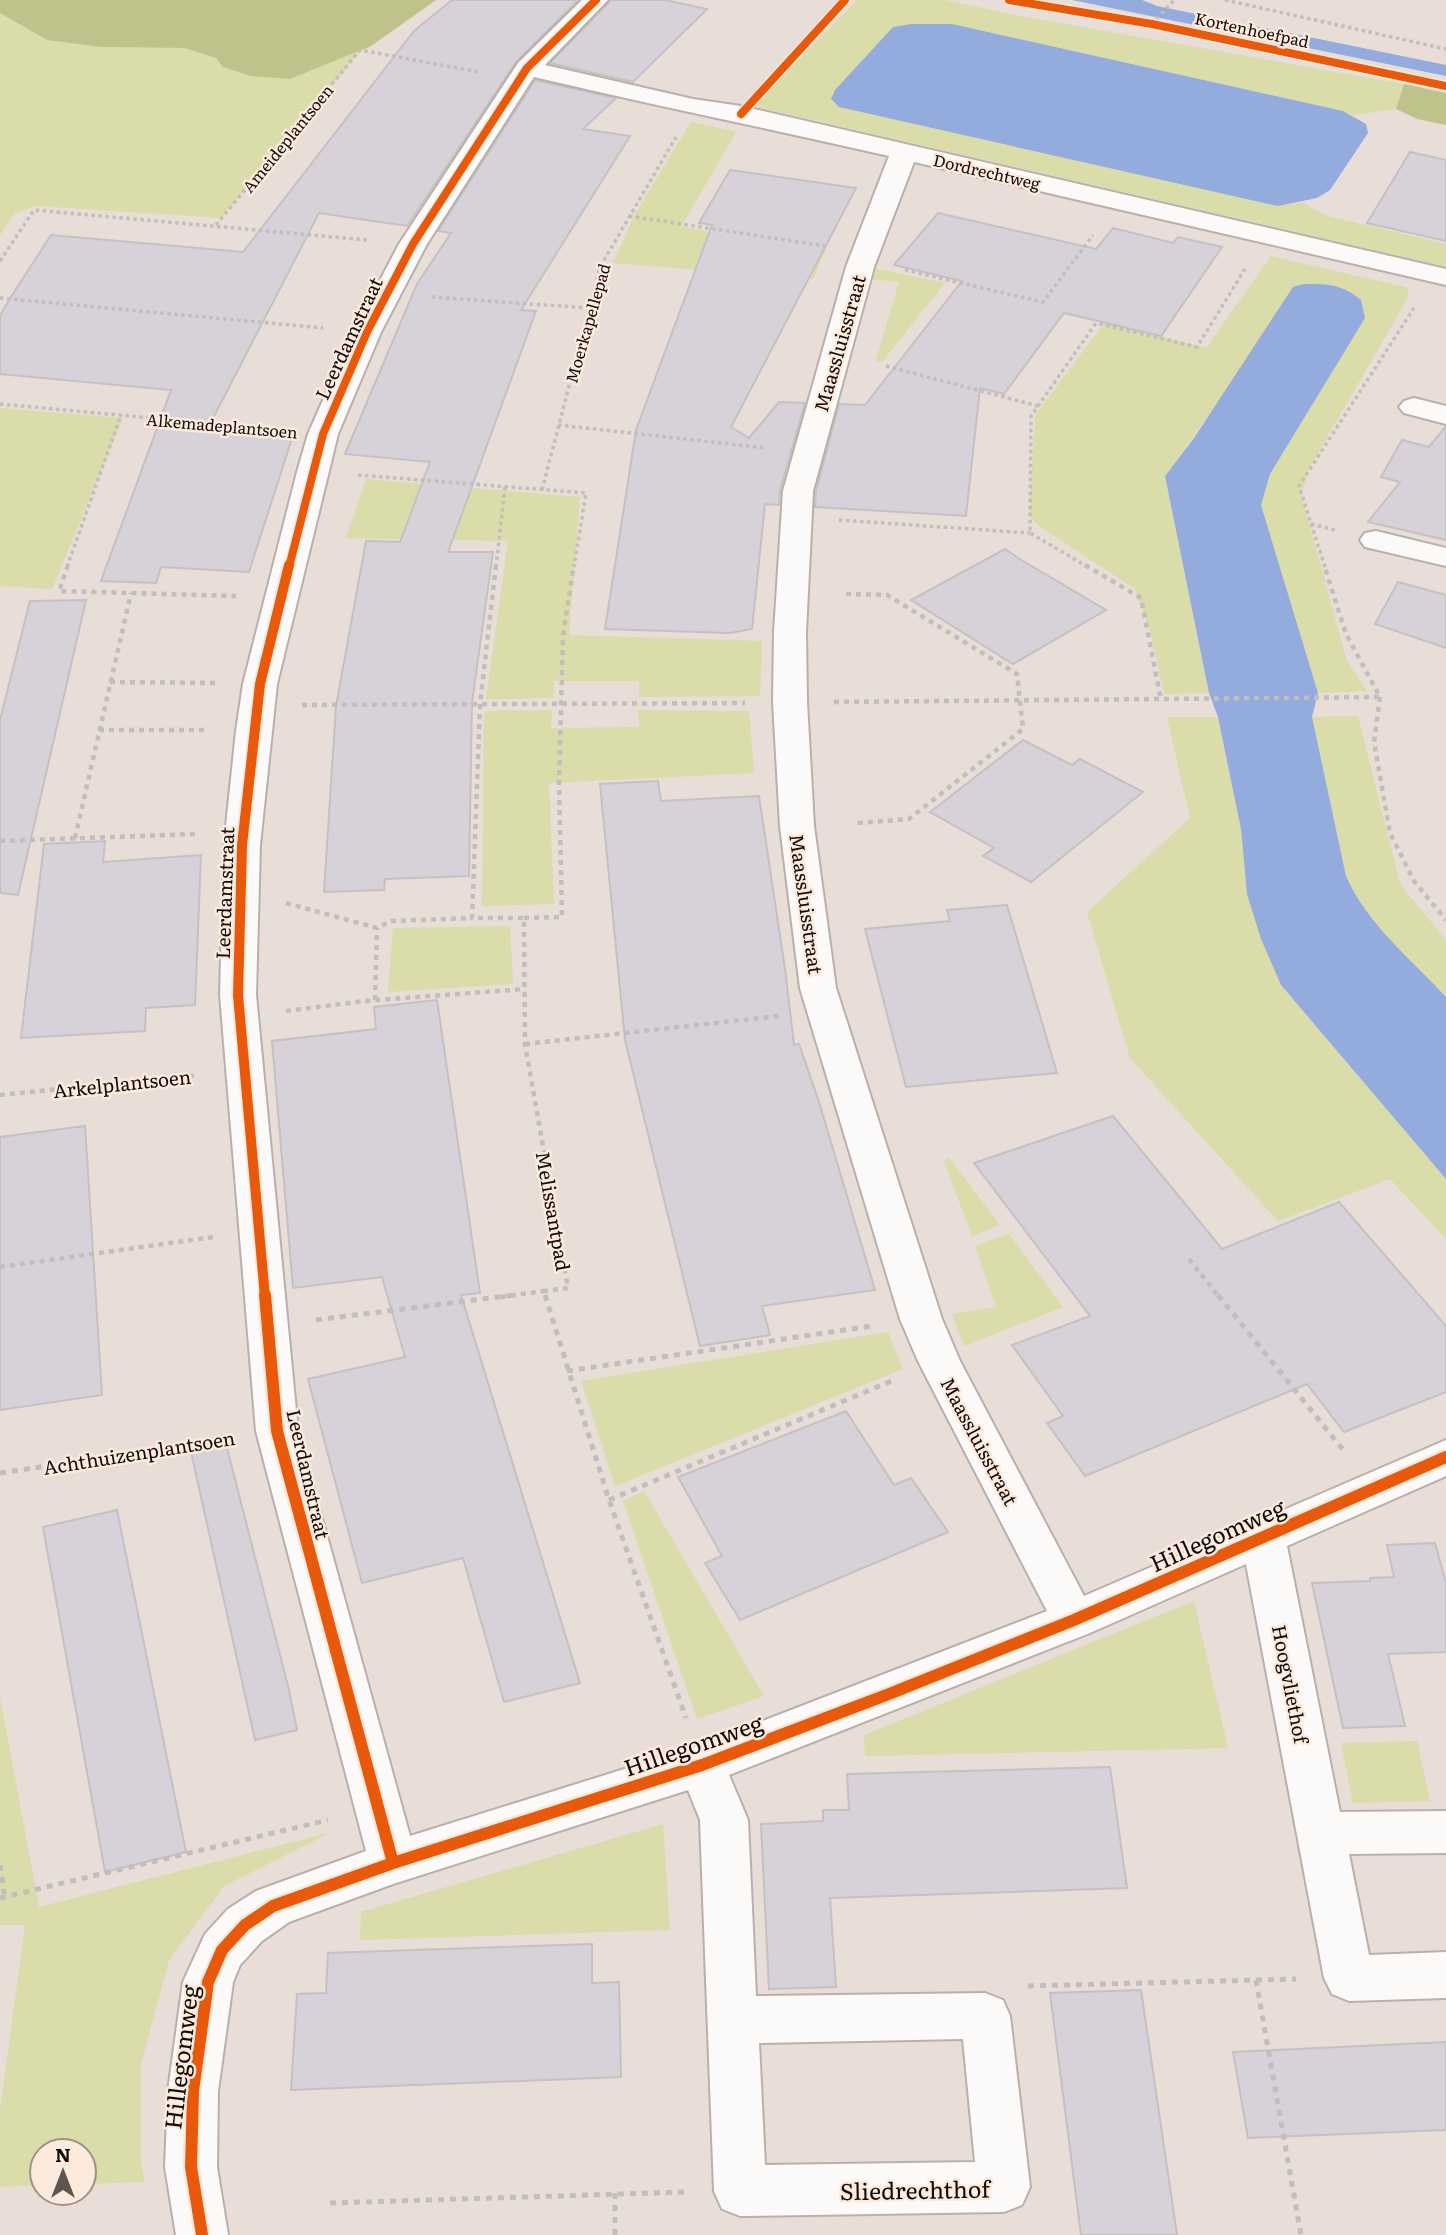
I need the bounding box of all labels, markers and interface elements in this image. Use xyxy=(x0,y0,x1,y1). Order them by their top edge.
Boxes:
street label: Kortenhoefpad xyxy=(1193,5,1312,53)
street label: Ameideplantsoen xyxy=(236,78,339,197)
street label: Dordrechtweg xyxy=(931,147,1043,195)
street label: Moerkapellepad xyxy=(558,260,616,386)
street label: Maassluisstraat xyxy=(806,271,872,415)
street label: Leerdamstraat xyxy=(307,272,389,404)
street label: Alkemadeplantsoen xyxy=(145,406,299,444)
street label: Leerdamstraat xyxy=(208,826,240,960)
street label: Maassluisstraat xyxy=(783,832,831,976)
street label: Arkelplantsoen xyxy=(52,1062,192,1104)
street label: Melissantpad xyxy=(530,1149,578,1273)
street label: Maassluisstraat xyxy=(934,1372,1026,1510)
street label: Leerdamstraat xyxy=(280,1406,338,1542)
street label: Achthuizenplantsoen xyxy=(41,1423,237,1481)
street label: Hillegomweg xyxy=(1144,1489,1290,1579)
street label: Hoogvliethof xyxy=(1266,1622,1317,1747)
street label: Hillegomweg xyxy=(619,1704,767,1784)
street label: Hillegomweg xyxy=(154,1983,206,2131)
north arrow xyxy=(28,2137,98,2207)
text: N xyxy=(55,2140,71,2168)
street label: Sliedrechthof xyxy=(840,2171,992,2207)

